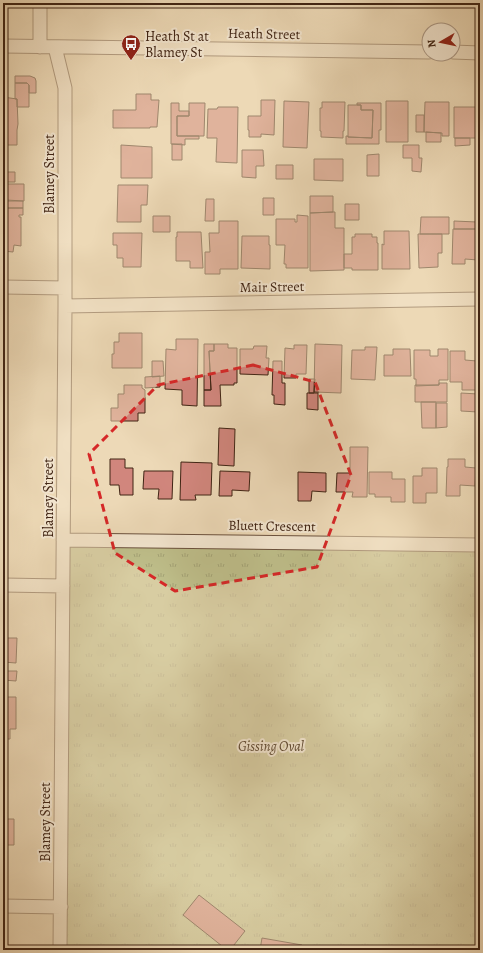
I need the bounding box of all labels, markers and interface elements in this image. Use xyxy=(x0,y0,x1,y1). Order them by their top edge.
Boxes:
north arrow xyxy=(421,22,461,62)
street label: Heath Street xyxy=(228,24,301,44)
place label: Heath St at Blamey St xyxy=(145,27,209,62)
bus stop icon: Heath St at Blamey St xyxy=(120,33,142,61)
text: N xyxy=(424,38,440,49)
street label: Blamey Street xyxy=(40,134,59,214)
street label: Mair Street xyxy=(239,277,305,297)
street label: Blamey Street xyxy=(39,458,58,538)
street label: Bluett Crescent xyxy=(228,516,316,536)
park label: Gissing Oval xyxy=(238,737,305,756)
street label: Blamey Street xyxy=(36,782,55,862)

